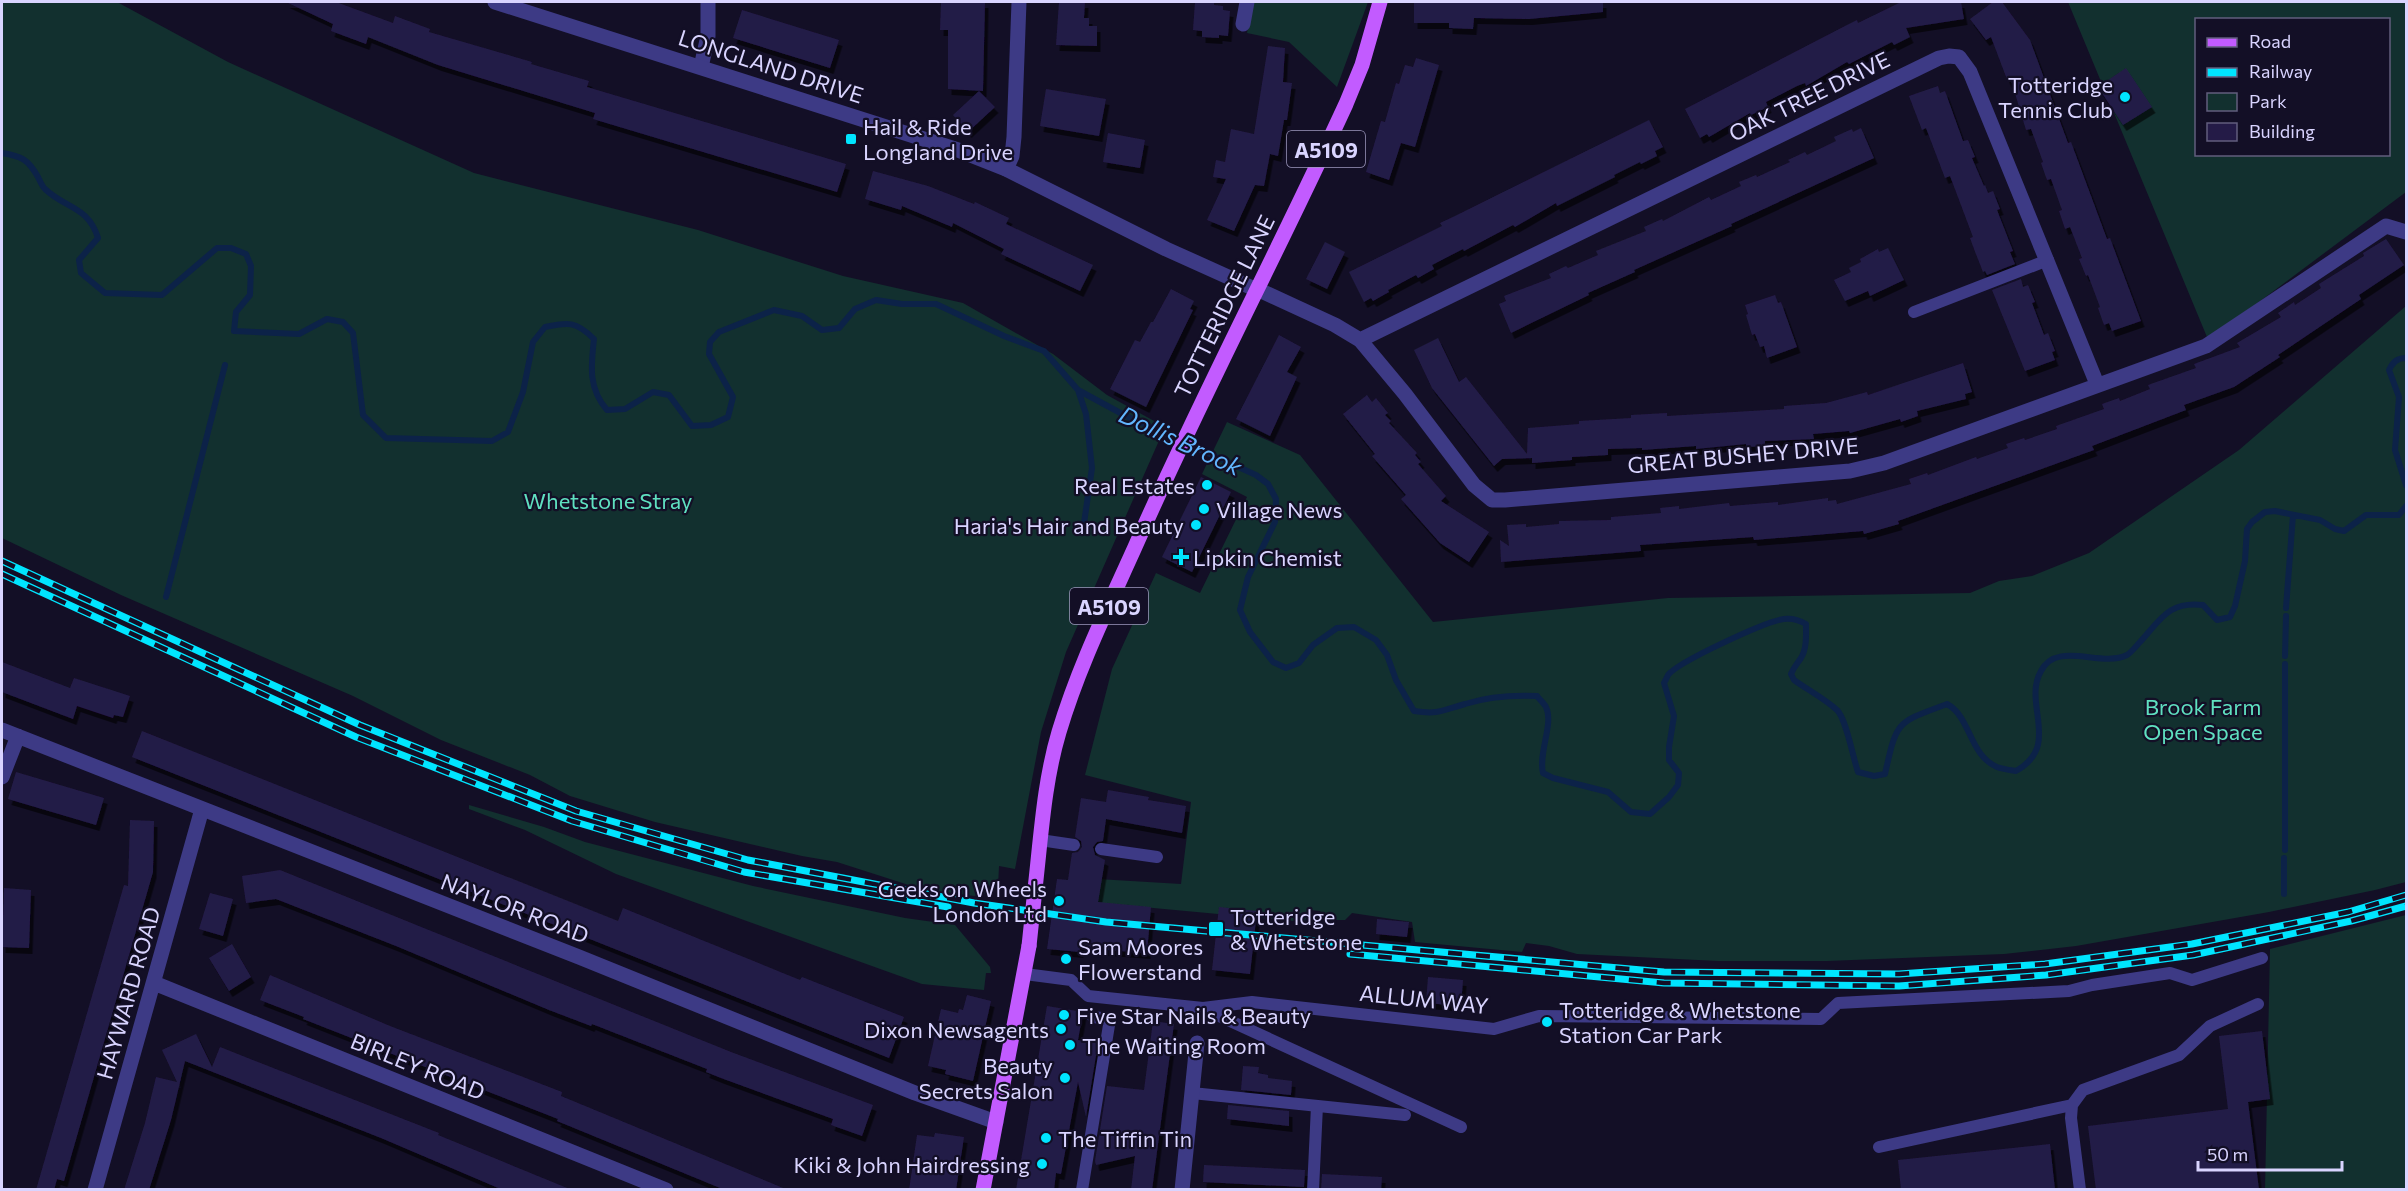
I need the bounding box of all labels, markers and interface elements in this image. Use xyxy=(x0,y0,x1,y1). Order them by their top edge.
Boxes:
legend xyxy=(2195,18,2390,156)
street label: LONGLAND DRIVE xyxy=(675,23,867,109)
text: Road xyxy=(2249,30,2291,52)
street label: OAK TREE DRIVE xyxy=(1724,45,1894,147)
text: Railway xyxy=(2249,60,2312,82)
place label: Totteridge Tennis Club xyxy=(1998,71,2113,123)
marker: Totteridge Tennis Club xyxy=(2118,90,2132,104)
text: Park xyxy=(2249,90,2287,112)
place label: Hail & Ride Longland Drive xyxy=(863,113,1013,165)
text: Building xyxy=(2249,120,2315,142)
road number: A5109 xyxy=(1287,131,1365,167)
marker: Hail & Ride Longland Drive xyxy=(844,132,858,146)
street label: TOTTERIDGE LANE xyxy=(1168,210,1280,402)
water label: Dollis Brook xyxy=(1115,399,1248,482)
street label: GREAT BUSHEY DRIVE xyxy=(1626,431,1860,479)
place label: Real Estates xyxy=(1074,472,1195,499)
marker: Real Estates xyxy=(1200,478,1214,492)
park label: Whetstone Stray xyxy=(524,487,692,514)
place label: Village News xyxy=(1216,496,1342,523)
marker: Village News xyxy=(1197,502,1211,516)
place label: Haria's Hair and Beauty xyxy=(954,512,1184,539)
marker: Haria's Hair and Beauty xyxy=(1189,518,1203,532)
place label: Lipkin Chemist xyxy=(1193,544,1342,571)
marker: Lipkin Chemist xyxy=(1174,550,1188,564)
road number: A5109 xyxy=(1070,588,1148,624)
park label: Brook Farm Open Space xyxy=(2143,693,2263,745)
street label: NAYLOR ROAD xyxy=(437,867,593,949)
place label: Geeks on Wheels London Ltd xyxy=(878,875,1047,927)
marker: Geeks on Wheels London Ltd xyxy=(1052,894,1066,908)
place label: Totteridge & Whetstone xyxy=(1230,903,1362,955)
street label: HAYWARD ROAD xyxy=(90,904,166,1082)
marker: Totteridge & Whetstone xyxy=(1207,920,1225,938)
place label: Sam Moores Flowerstand xyxy=(1078,933,1203,985)
marker: Sam Moores Flowerstand xyxy=(1059,952,1073,966)
street label: ALLUM WAY xyxy=(1358,979,1490,1019)
place label: Totteridge & Whetstone Station Car Park xyxy=(1559,996,1801,1048)
place label: Five Star Nails & Beauty xyxy=(1076,1002,1311,1029)
marker: Five Star Nails & Beauty xyxy=(1057,1008,1071,1022)
marker: Totteridge & Whetstone Station Car Park xyxy=(1540,1015,1554,1029)
place label: Dixon Newsagents xyxy=(864,1016,1049,1043)
marker: Dixon Newsagents xyxy=(1054,1022,1068,1036)
street label: BIRLEY ROAD xyxy=(347,1027,489,1105)
place label: The Waiting Room xyxy=(1082,1032,1266,1059)
marker: The Waiting Room xyxy=(1063,1038,1077,1052)
place label: Beauty Secrets Salon xyxy=(919,1052,1053,1104)
marker: Beauty Secrets Salon xyxy=(1058,1071,1072,1085)
place label: The Tiffin Tin xyxy=(1058,1125,1192,1152)
marker: The Tiffin Tin xyxy=(1039,1131,1053,1145)
scale bar xyxy=(2198,1134,2342,1172)
text: 50 m xyxy=(2207,1143,2248,1165)
place label: Kiki & John Hairdressing xyxy=(794,1151,1030,1178)
marker: Kiki & John Hairdressing xyxy=(1035,1157,1049,1171)

